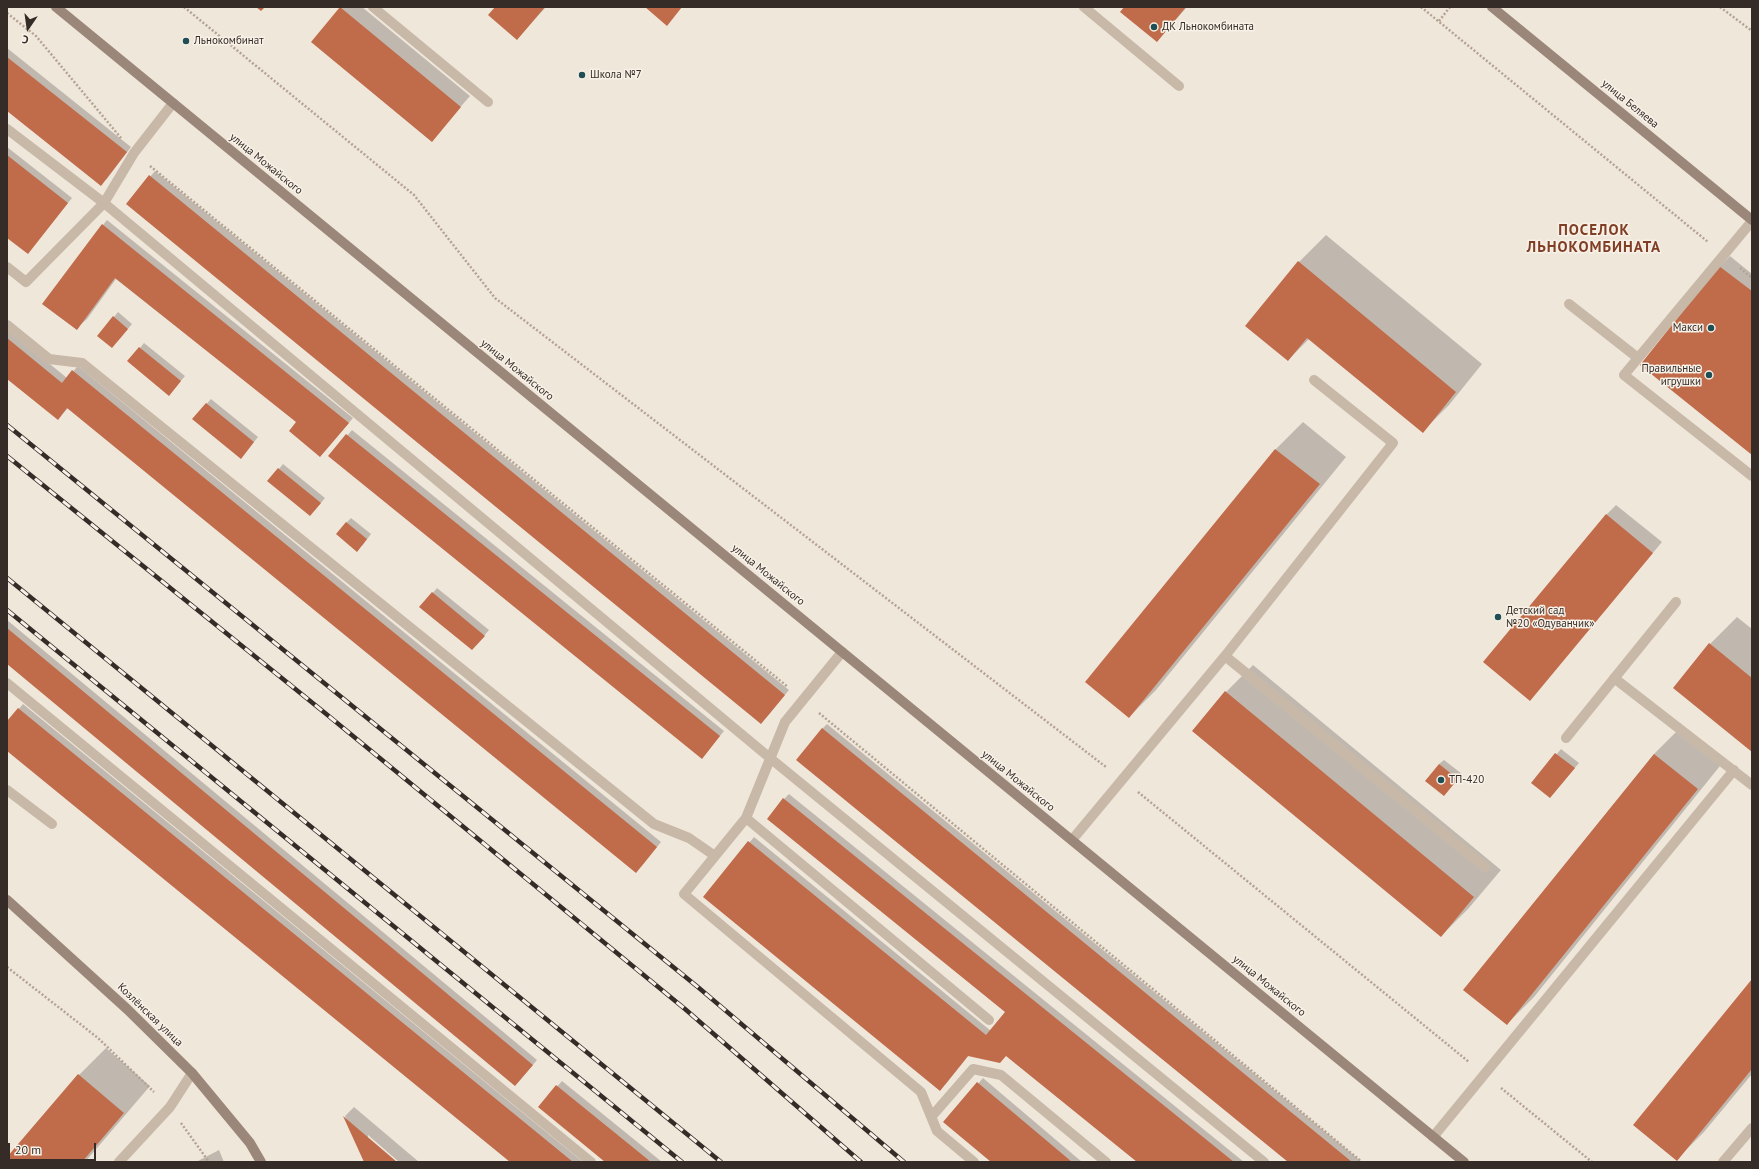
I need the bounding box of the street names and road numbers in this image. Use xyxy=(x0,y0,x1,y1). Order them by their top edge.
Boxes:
street label: улица Беляева xyxy=(1599,77,1661,131)
street label: улица Можайского xyxy=(227,131,305,197)
street label: улица Можайского xyxy=(478,337,556,403)
street label: улица Можайского xyxy=(729,542,807,608)
street label: улица Можайского xyxy=(979,748,1057,814)
street label: улица Можайского xyxy=(1230,953,1308,1019)
street label: Козлёнская улица xyxy=(115,981,185,1049)

